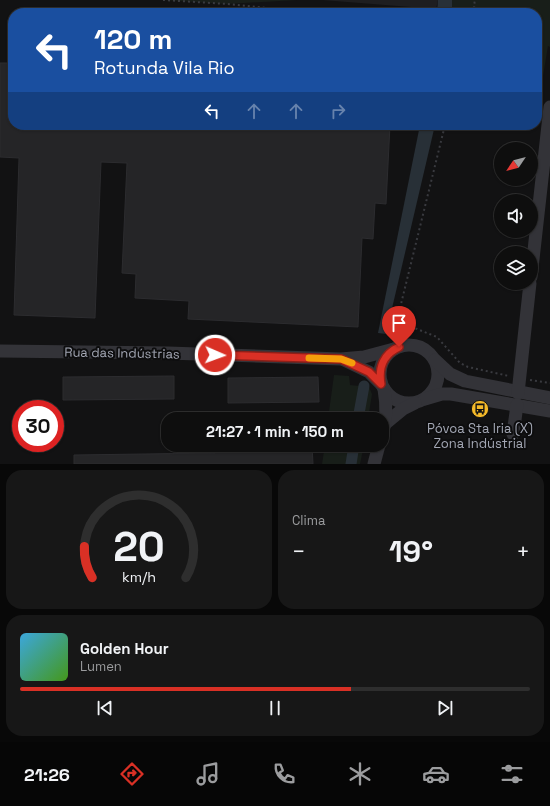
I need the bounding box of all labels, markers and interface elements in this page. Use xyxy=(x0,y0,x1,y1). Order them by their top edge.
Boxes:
text: 120 m xyxy=(94,21,172,57)
icon: left xyxy=(28,24,80,76)
text: Rotunda Vila Rio xyxy=(94,56,235,79)
icon: left xyxy=(201,100,223,122)
icon: ahead xyxy=(243,100,265,122)
icon: ahead xyxy=(285,100,307,122)
icon: right xyxy=(327,100,349,122)
north arrow xyxy=(494,142,538,186)
map controls xyxy=(494,142,538,290)
button: sound xyxy=(494,194,538,238)
button: layers xyxy=(494,246,538,290)
pin xyxy=(382,306,416,347)
icon: arrive xyxy=(388,312,410,334)
position arrow xyxy=(194,334,236,376)
street label: Rua das Indústrias xyxy=(64,343,180,363)
bus stop icon: Póvoa Sta Iria (X) Zona Indústrial xyxy=(470,399,490,419)
speed limit sign: 30 xyxy=(12,400,64,452)
place label: Póvoa Sta Iria (X) Zona Indústrial xyxy=(427,420,533,452)
text: 21:27 · 1 min · 150 m xyxy=(206,422,344,441)
text: Clima xyxy=(292,512,325,529)
text: 20 xyxy=(113,519,165,572)
text: 19° xyxy=(389,532,433,571)
text: − xyxy=(292,537,306,565)
text: + xyxy=(516,537,530,565)
text: km/h xyxy=(122,567,156,585)
text: Golden Hour xyxy=(80,639,169,658)
text: Lumen xyxy=(80,658,122,675)
icon: previous xyxy=(94,697,116,719)
icon: pause xyxy=(264,697,286,719)
icon: next xyxy=(434,697,456,719)
icon: directions xyxy=(118,760,146,788)
icon: music xyxy=(194,760,222,788)
icon: phone xyxy=(270,760,298,788)
icon: climate xyxy=(346,760,374,788)
icon: car xyxy=(422,760,450,788)
icon: filters xyxy=(498,760,526,788)
text: 21:26 xyxy=(24,763,70,786)

